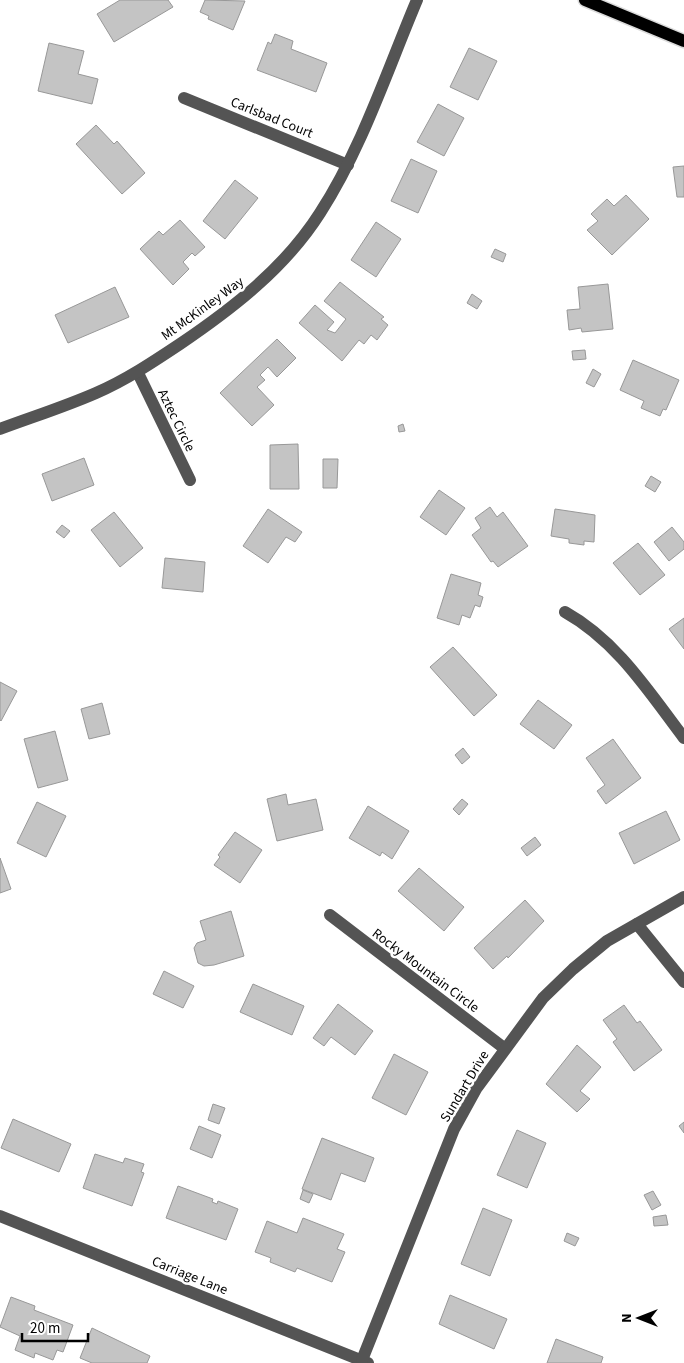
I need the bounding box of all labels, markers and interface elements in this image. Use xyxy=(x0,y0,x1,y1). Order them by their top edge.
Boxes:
street label: Carlsbad Court xyxy=(227,92,316,144)
street label: Mt McKinley Way xyxy=(157,272,248,346)
street label: Aztec Circle xyxy=(152,386,200,455)
street label: Rocky Mountain Circle xyxy=(368,924,483,1018)
street label: Sundart Drive xyxy=(436,1047,494,1126)
street label: Carriage Lane xyxy=(149,1252,231,1300)
north arrow xyxy=(614,1293,664,1343)
scale bar xyxy=(22,1310,89,1342)
text: N xyxy=(617,1313,637,1323)
text: 20 m xyxy=(30,1318,60,1339)

